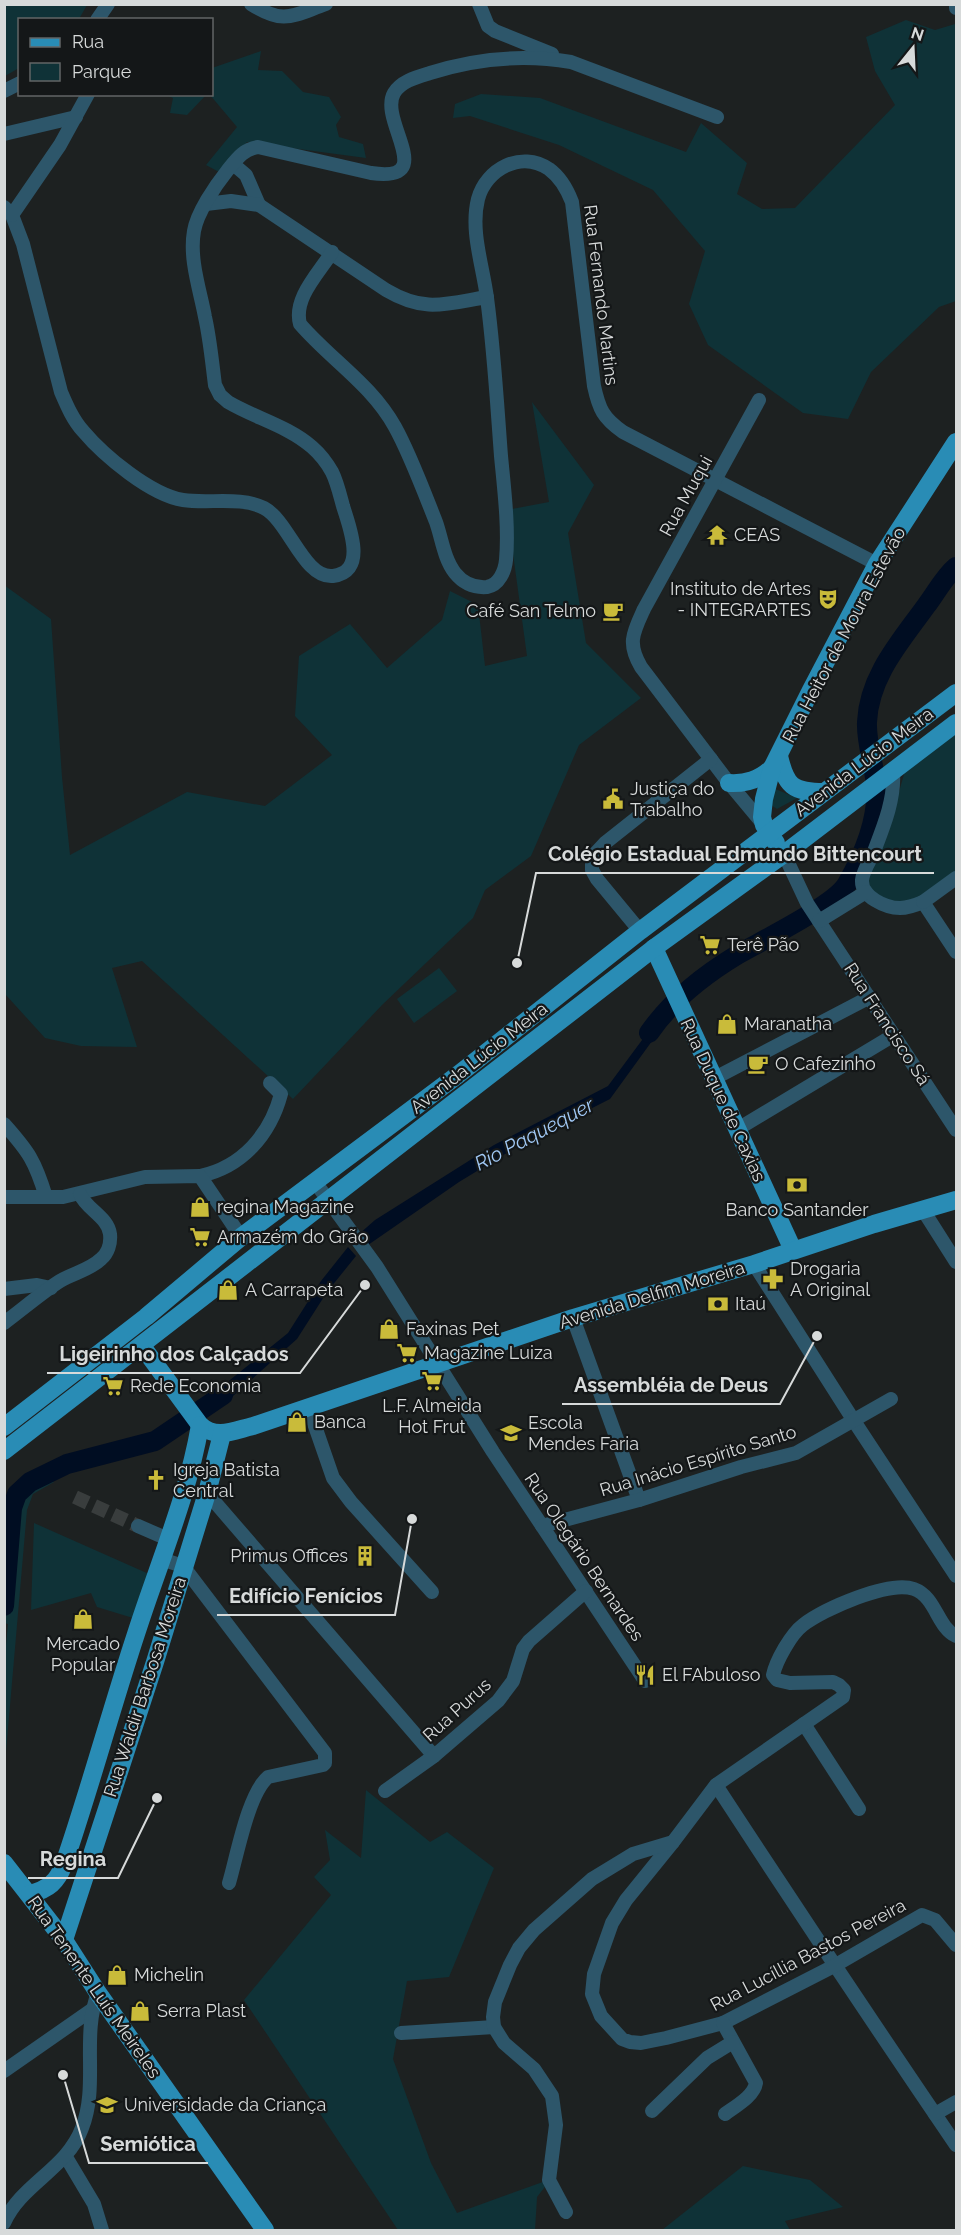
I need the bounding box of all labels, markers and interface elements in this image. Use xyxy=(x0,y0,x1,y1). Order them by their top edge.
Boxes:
legend xyxy=(18,18,213,96)
north arrow xyxy=(883,18,943,78)
text: N xyxy=(909,23,926,45)
text: Rua xyxy=(72,31,104,52)
text: Parque xyxy=(72,61,132,82)
street label: Rua Fernando Martins xyxy=(580,203,623,387)
street label: Rua Muqui xyxy=(655,452,716,540)
temple icon: CEAS xyxy=(705,523,729,547)
street label: Rua Heitor de Moura Estevão xyxy=(778,523,910,746)
place label: CEAS xyxy=(734,524,780,545)
place label: Instituto de Artes - INTEGRARTES xyxy=(670,578,811,620)
theatre icon: Instituto de Artes - INTEGRARTES xyxy=(816,587,840,611)
cafe icon: Café San Telmo xyxy=(601,599,625,623)
place label: Café San Telmo xyxy=(466,600,596,621)
street label: Avenida Lúcio Meira xyxy=(790,703,937,821)
place label: Justiça do Trabalho xyxy=(630,778,714,820)
public building icon: Justiça do Trabalho xyxy=(601,787,625,811)
callout: Colégio Estadual Edmundo Bittencourt xyxy=(536,835,934,873)
text: Colégio Estadual Edmundo Bittencourt xyxy=(548,842,922,866)
supermarket icon: Terê Pão xyxy=(698,933,722,957)
place label: Terê Pão xyxy=(727,934,800,955)
street label: Rua Francisco Sá xyxy=(840,959,935,1089)
street label: Avenida Lúcio Meira xyxy=(406,998,551,1118)
shop icon: Maranatha xyxy=(715,1012,739,1036)
place label: Maranatha xyxy=(744,1013,832,1034)
street label: Rua Duque de Caxias xyxy=(676,1015,771,1185)
cafe icon: O Cafezinho xyxy=(746,1052,770,1076)
place label: O Cafezinho xyxy=(775,1053,876,1074)
water label: Rio Paquequer xyxy=(470,1092,599,1176)
bank icon: Banco Santander xyxy=(785,1173,809,1197)
shop icon: regina Magazine xyxy=(188,1195,212,1219)
place label: regina Magazine xyxy=(217,1196,354,1217)
place label: Banco Santander xyxy=(726,1199,869,1220)
supermarket icon: Armazém do Grão xyxy=(188,1225,212,1249)
place label: Armazém do Grão xyxy=(217,1226,369,1247)
street label: Avenida Delfim Moreira xyxy=(557,1256,747,1333)
place label: Drogaria A Original xyxy=(790,1258,870,1300)
pharmacy icon: Drogaria A Original xyxy=(761,1267,785,1291)
shop icon: A Carrapeta xyxy=(216,1278,240,1302)
place label: A Carrapeta xyxy=(245,1279,343,1300)
bank icon: Itaú xyxy=(706,1292,730,1316)
place label: Itaú xyxy=(735,1293,766,1314)
shop icon: Faxinas Pet xyxy=(377,1317,401,1341)
place label: Faxinas Pet xyxy=(406,1318,499,1339)
callout: Ligeirinho dos Calçados xyxy=(47,1335,300,1373)
supermarket icon: Magazine Luiza xyxy=(395,1341,419,1365)
text: Ligeirinho dos Calçados xyxy=(59,1342,289,1366)
place label: Magazine Luiza xyxy=(424,1342,553,1363)
callout: Assembléia de Deus xyxy=(562,1366,780,1404)
supermarket icon: L.F. Almeida Hot Frut xyxy=(420,1369,444,1393)
text: Assembléia de Deus xyxy=(574,1373,768,1397)
supermarket icon: Rede Economia xyxy=(101,1374,125,1398)
place label: Rede Economia xyxy=(130,1375,261,1396)
place label: L.F. Almeida Hot Frut xyxy=(382,1395,482,1437)
shop icon: Banca xyxy=(285,1410,309,1434)
place label: Banca xyxy=(314,1411,366,1432)
place label: Escola Mendes Faria xyxy=(528,1412,639,1454)
school or university icon: Escola Mendes Faria xyxy=(499,1421,523,1445)
street label: Rua Inácio Espírito Santo xyxy=(597,1421,799,1500)
place label: Igreja Batista Central xyxy=(173,1459,280,1501)
church icon: Igreja Batista Central xyxy=(144,1468,168,1492)
street label: Rua Olegário Bernardes xyxy=(520,1469,649,1645)
building icon: Primus Offices xyxy=(353,1544,377,1568)
place label: Primus Offices xyxy=(230,1545,348,1566)
street label: Rua Waldir Barbosa Moreira xyxy=(99,1574,190,1800)
callout: Edifício Fenícios xyxy=(217,1577,395,1615)
text: Edifício Fenícios xyxy=(229,1584,383,1608)
shop icon: Mercado Popular xyxy=(71,1607,95,1631)
place label: Mercado Popular xyxy=(46,1633,120,1675)
restaurant icon: El FAbuloso xyxy=(633,1663,657,1687)
place label: El FAbuloso xyxy=(662,1664,761,1685)
street label: Rua Purus xyxy=(418,1673,495,1746)
callout: Regina xyxy=(28,1840,118,1878)
text: Regina xyxy=(40,1847,106,1871)
street label: Rua Tenente Luís Meireles xyxy=(23,1892,166,2082)
street label: Rua Lucíllia Bastos Pereira xyxy=(706,1894,909,2015)
shop icon: Michelin xyxy=(105,1963,129,1987)
place label: Michelin xyxy=(134,1964,204,1985)
shop icon: Serra Plast xyxy=(128,1999,152,2023)
place label: Serra Plast xyxy=(157,2000,246,2021)
school or university icon: Universidade da Criança xyxy=(95,2093,119,2117)
place label: Universidade da Criança xyxy=(124,2094,326,2115)
callout: Semiótica xyxy=(89,2125,208,2163)
text: Semiótica xyxy=(100,2132,196,2156)

